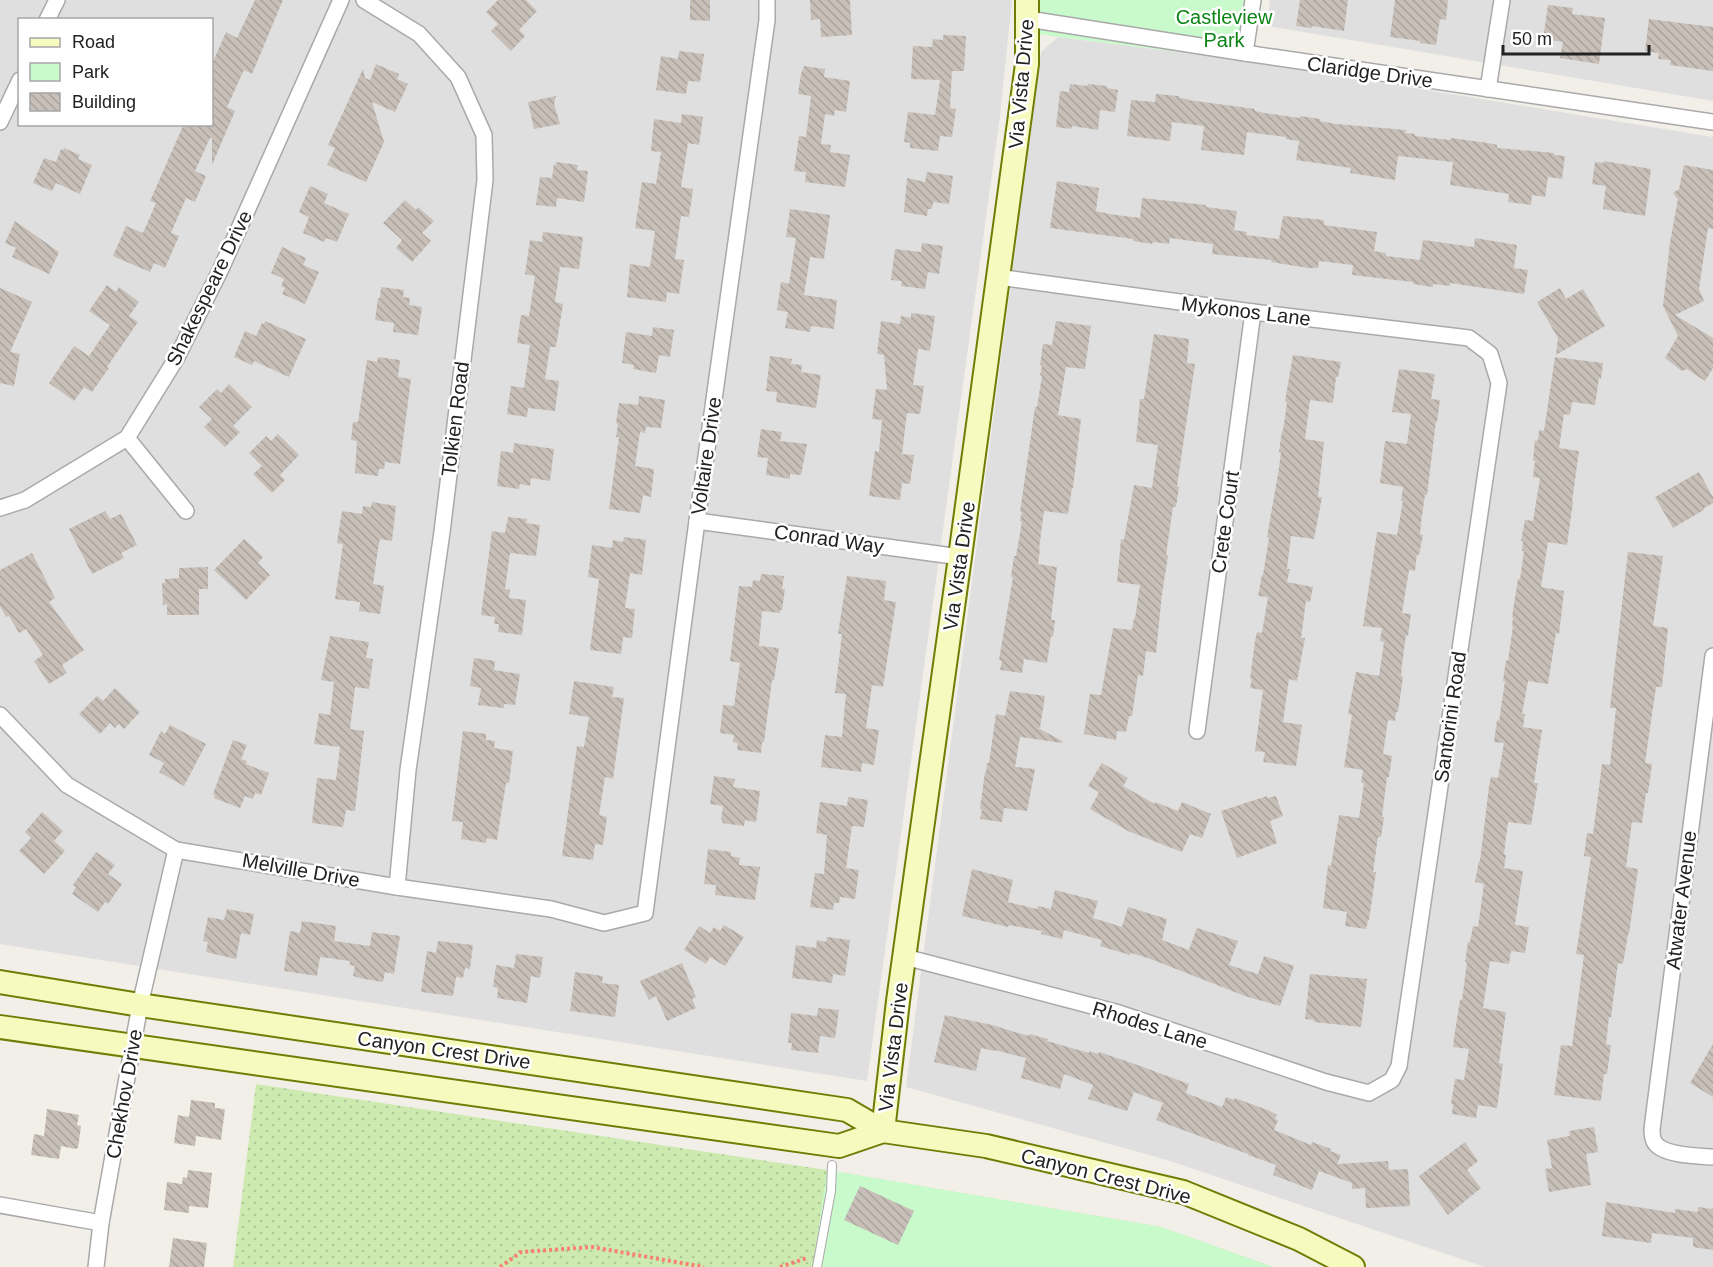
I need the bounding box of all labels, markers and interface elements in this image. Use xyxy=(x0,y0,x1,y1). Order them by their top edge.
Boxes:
park label: Castleview Park xyxy=(1176,6,1273,51)
legend xyxy=(18,18,213,126)
street label: Via Vista Drive xyxy=(1004,18,1038,150)
scale bar xyxy=(1503,18,1648,56)
text: 50 m xyxy=(1512,29,1552,49)
text: Road xyxy=(72,32,115,52)
street label: Claridge Drive xyxy=(1306,52,1434,92)
text: Park xyxy=(72,62,110,82)
text: Building xyxy=(72,92,136,112)
street label: Shakespeare Drive xyxy=(162,207,256,369)
street label: Mykonos Lane xyxy=(1180,292,1312,330)
street label: Tolkien Road xyxy=(437,360,473,478)
street label: Voltaire Drive xyxy=(687,396,725,516)
street label: Crete Court xyxy=(1207,469,1243,575)
street label: Via Vista Drive xyxy=(939,500,979,632)
street label: Conrad Way xyxy=(773,520,885,558)
street label: Santorini Road xyxy=(1430,650,1470,784)
street label: Atwater Avenue xyxy=(1662,829,1700,971)
street label: Melville Drive xyxy=(241,849,361,891)
street label: Via Vista Drive xyxy=(874,981,912,1113)
street label: Rhodes Lane xyxy=(1090,997,1210,1053)
street label: Canyon Crest Drive xyxy=(356,1027,532,1073)
street label: Chekhov Drive xyxy=(102,1028,146,1160)
street label: Canyon Crest Drive xyxy=(1019,1144,1193,1208)

